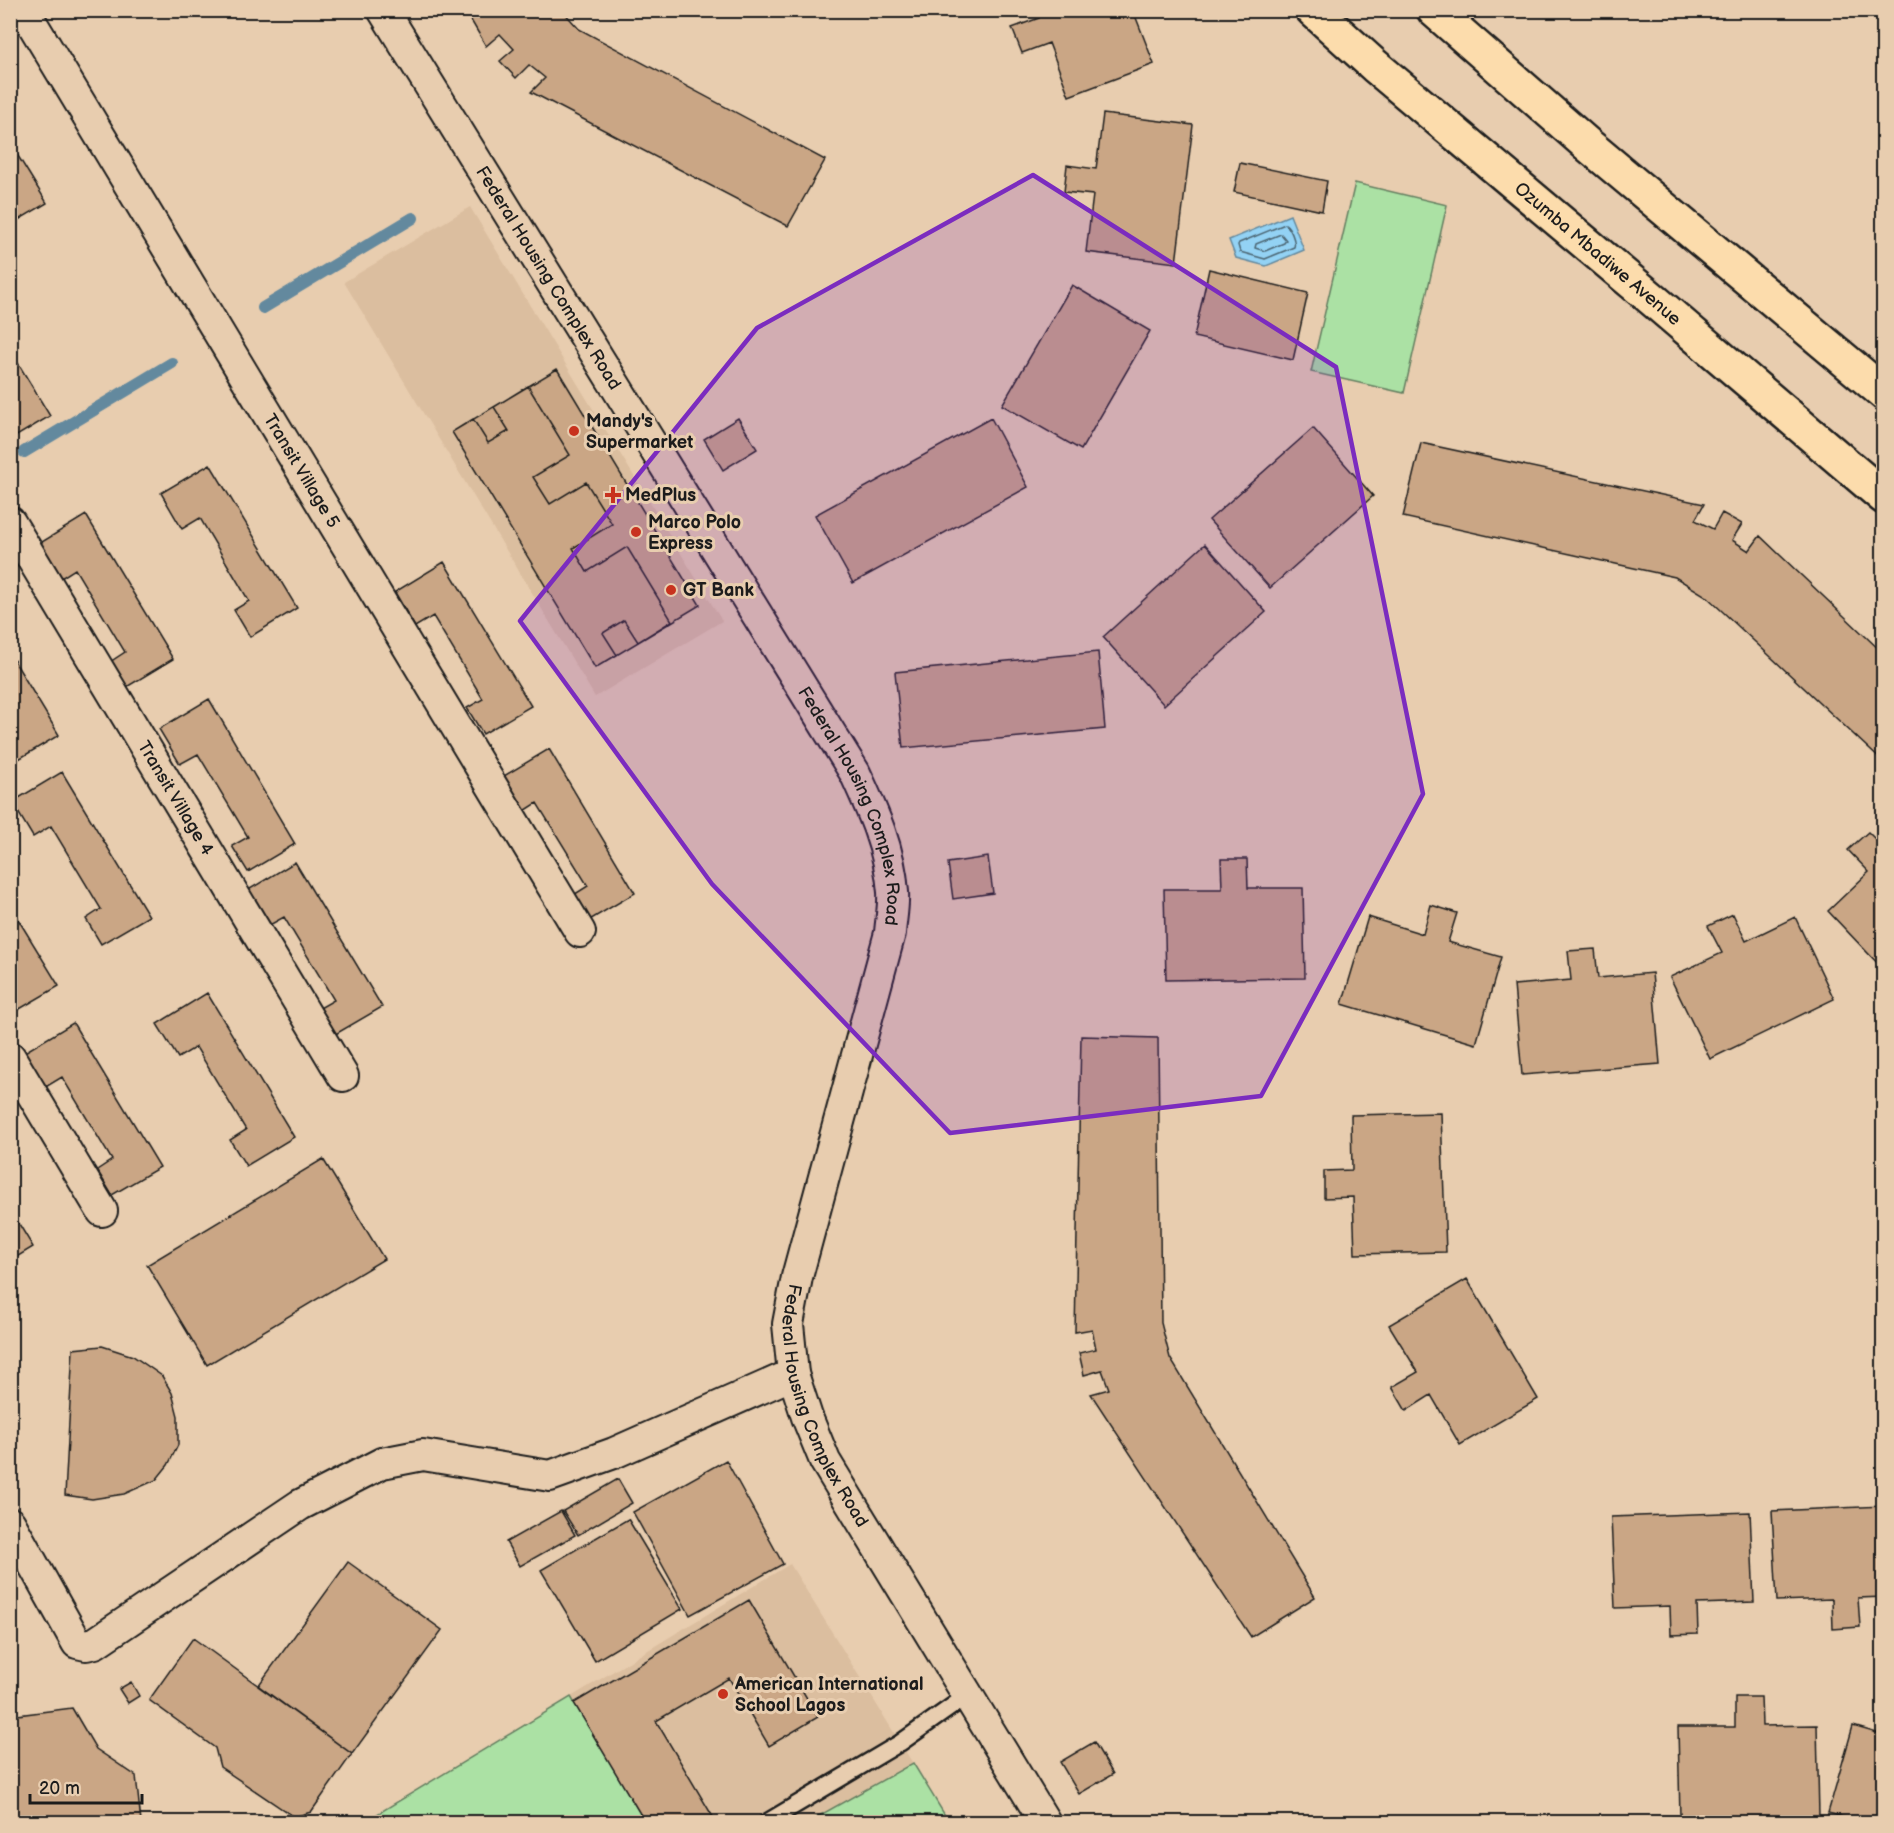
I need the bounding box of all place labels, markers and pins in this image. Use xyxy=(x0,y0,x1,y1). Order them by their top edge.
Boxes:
place label: Mandy's Supermarket xyxy=(586,411,693,453)
marker: Mandy's Supermarket xyxy=(567,424,581,438)
place label: MedPlus xyxy=(625,485,696,506)
marker: MedPlus xyxy=(606,488,620,502)
place label: Marco Polo Express xyxy=(648,512,741,554)
marker: Marco Polo Express xyxy=(629,525,643,539)
place label: GT Bank xyxy=(683,580,754,601)
marker: GT Bank xyxy=(664,583,678,597)
place label: American International School Lagos xyxy=(734,1674,923,1716)
marker: American International School Lagos xyxy=(716,1687,730,1701)

